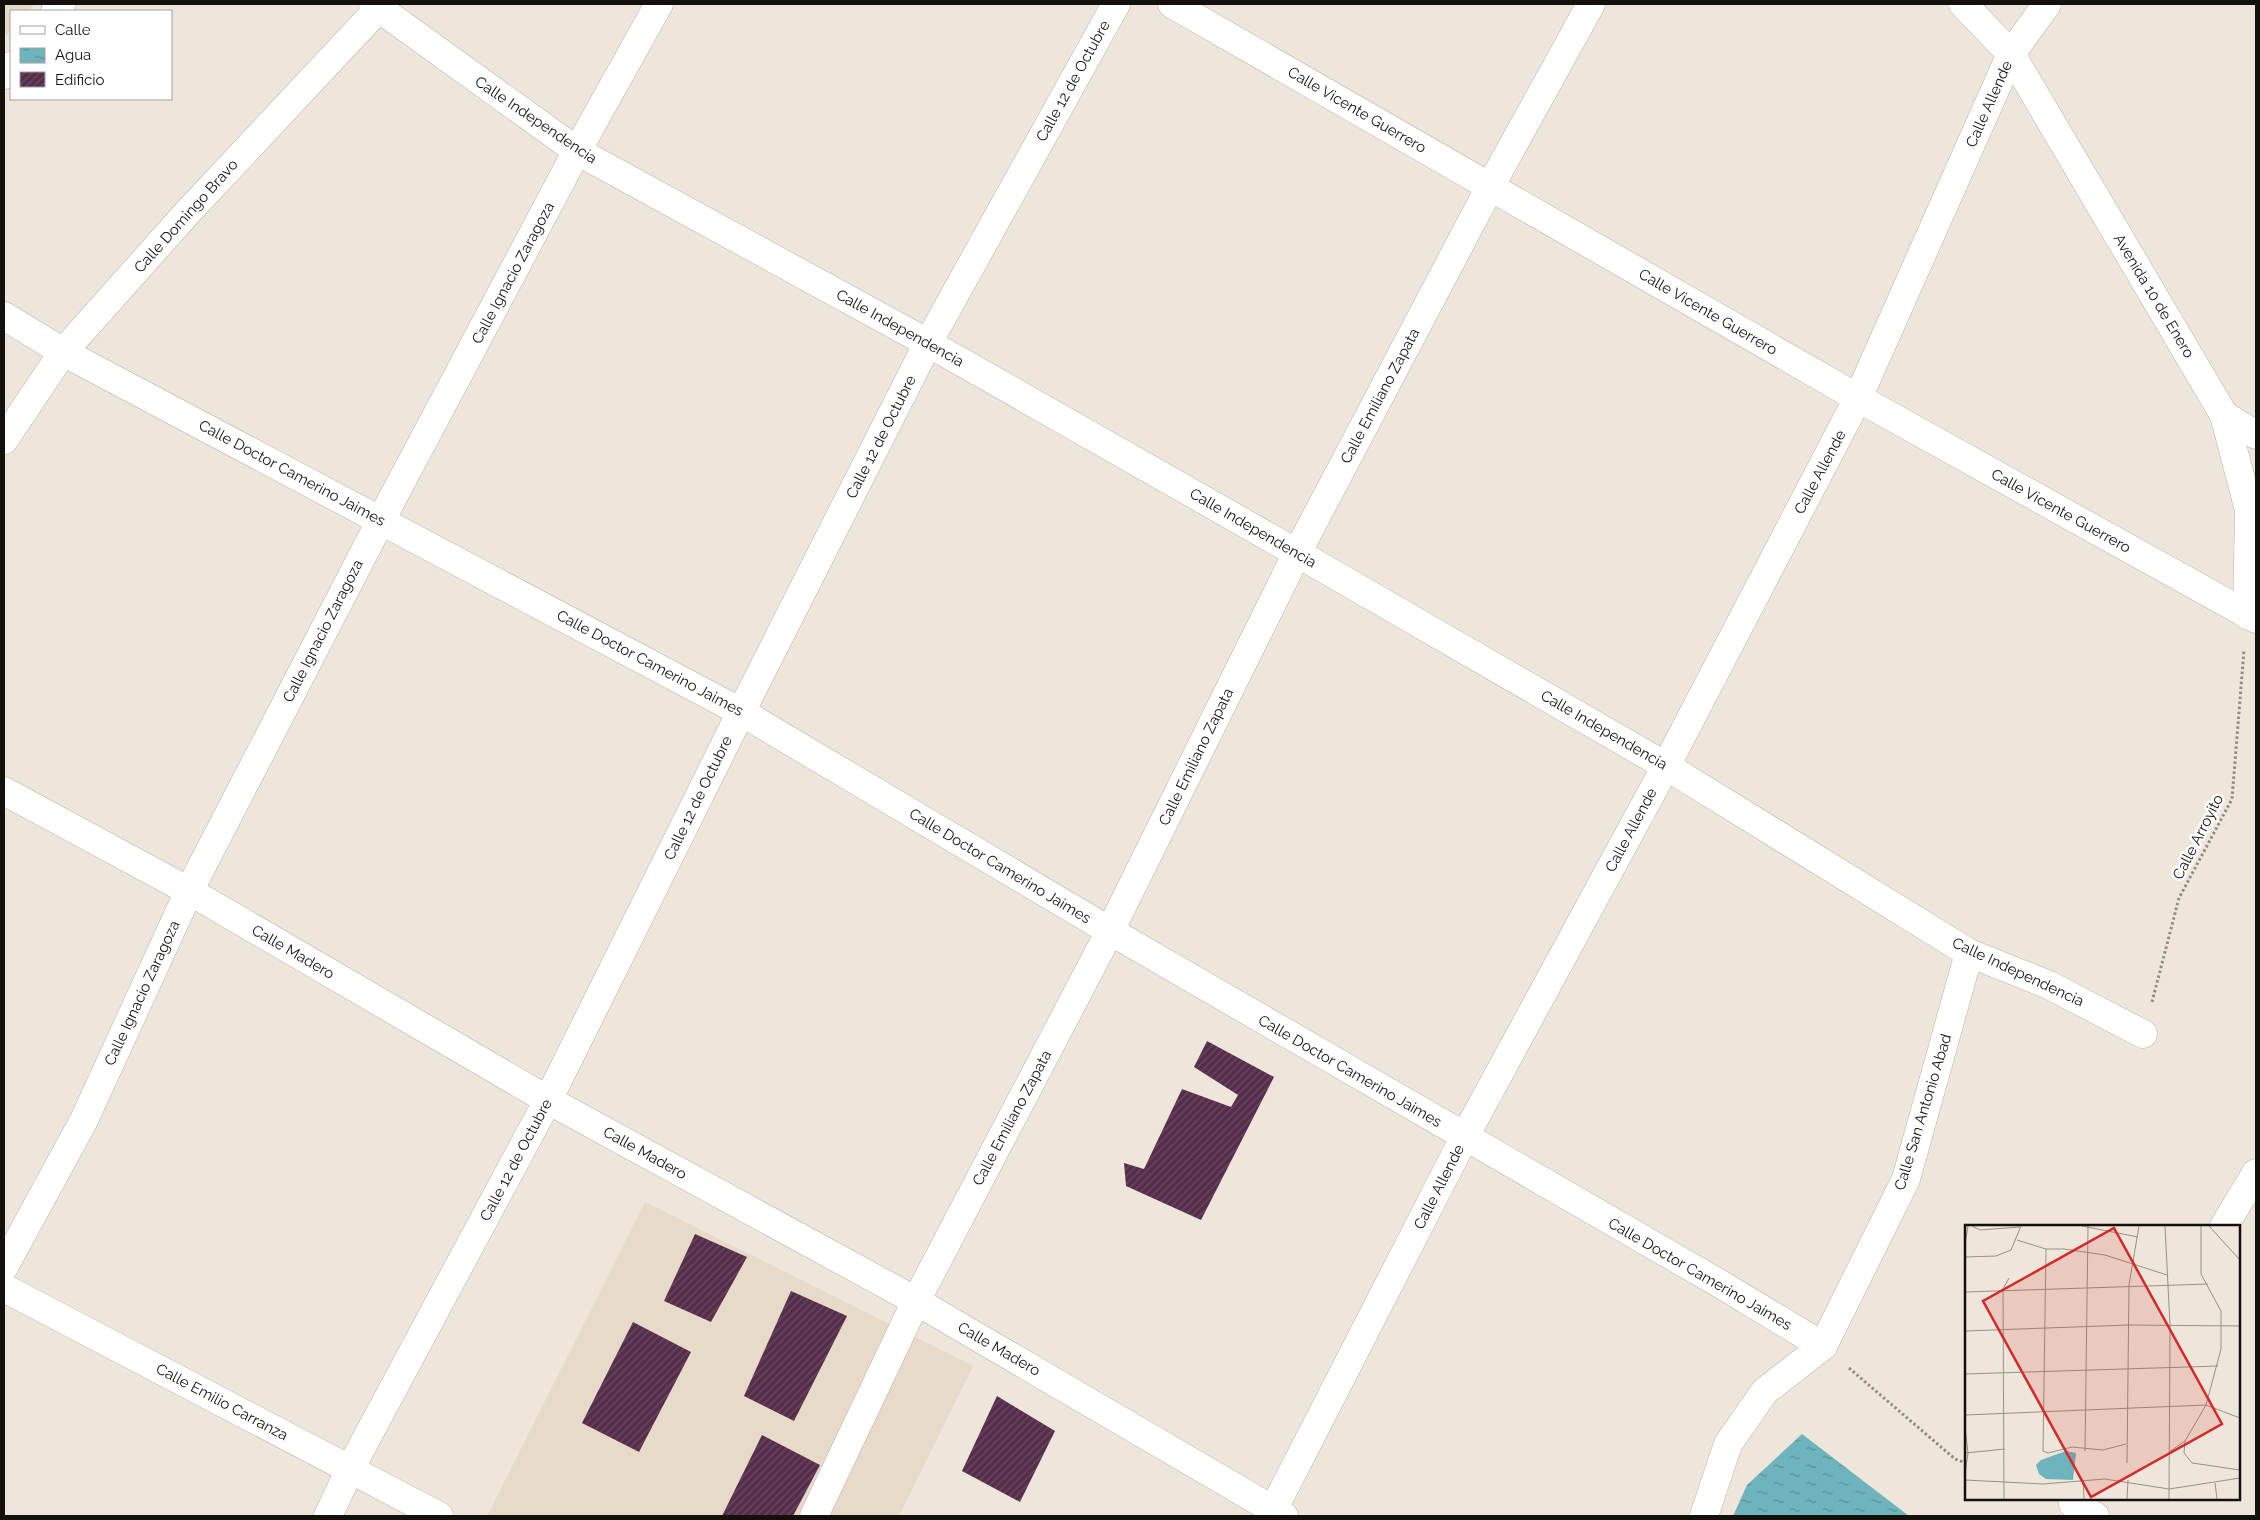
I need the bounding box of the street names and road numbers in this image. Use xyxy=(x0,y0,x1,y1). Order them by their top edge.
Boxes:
street label: Calle 12 de Octubre xyxy=(1032,17,1114,145)
street label: Calle Allende xyxy=(1962,58,2016,150)
street label: Calle Vicente Guerrero xyxy=(1285,63,1429,157)
street label: Calle Independencia xyxy=(472,72,600,168)
street label: Calle Domingo Bravo xyxy=(130,155,242,276)
street label: Calle Ignacio Zaragoza xyxy=(468,199,558,347)
street label: Avenida 10 de Enero xyxy=(2110,231,2198,361)
street label: Calle Vicente Guerrero xyxy=(1636,265,1780,359)
street label: Calle Independencia xyxy=(833,285,967,371)
street label: Calle Emiliano Zapata xyxy=(1337,325,1423,467)
street label: Calle 12 de Octubre xyxy=(842,372,920,502)
street label: Calle Doctor Camerino Jaimes xyxy=(196,416,388,530)
street label: Calle Allende xyxy=(1790,427,1850,517)
street label: Calle Vicente Guerrero xyxy=(1988,465,2134,557)
street label: Calle Independencia xyxy=(1186,484,1320,572)
street label: Calle Ignacio Zaragoza xyxy=(279,557,367,705)
street label: Calle Doctor Camerino Jaimes xyxy=(554,606,746,720)
street label: Calle Emiliano Zapata xyxy=(1155,685,1237,829)
street label: Calle Independencia xyxy=(1537,686,1671,774)
street label: Calle 12 de Octubre xyxy=(660,733,736,863)
street label: Calle Allende xyxy=(1601,785,1661,875)
street label: Calle Arroyito xyxy=(2169,791,2227,883)
street label: Calle Doctor Camerino Jaimes xyxy=(906,805,1094,927)
street label: Calle Ignacio Zaragoza xyxy=(100,918,184,1068)
street label: Calle Madero xyxy=(248,921,338,983)
street label: Calle Independencia xyxy=(1949,934,2087,1010)
street label: Calle Doctor Camerino Jaimes xyxy=(1255,1011,1445,1131)
street label: Calle San Antonio Abad xyxy=(1891,1032,1955,1192)
street label: Calle Emiliano Zapata xyxy=(969,1047,1055,1189)
street label: Calle 12 de Octubre xyxy=(476,1096,556,1224)
street label: Calle Madero xyxy=(600,1123,690,1183)
street label: Calle Allende xyxy=(1410,1141,1468,1232)
street label: Calle Doctor Camerino Jaimes xyxy=(1605,1214,1795,1334)
street label: Calle Madero xyxy=(954,1318,1044,1380)
street label: Calle Emilio Carranza xyxy=(153,1360,291,1444)

